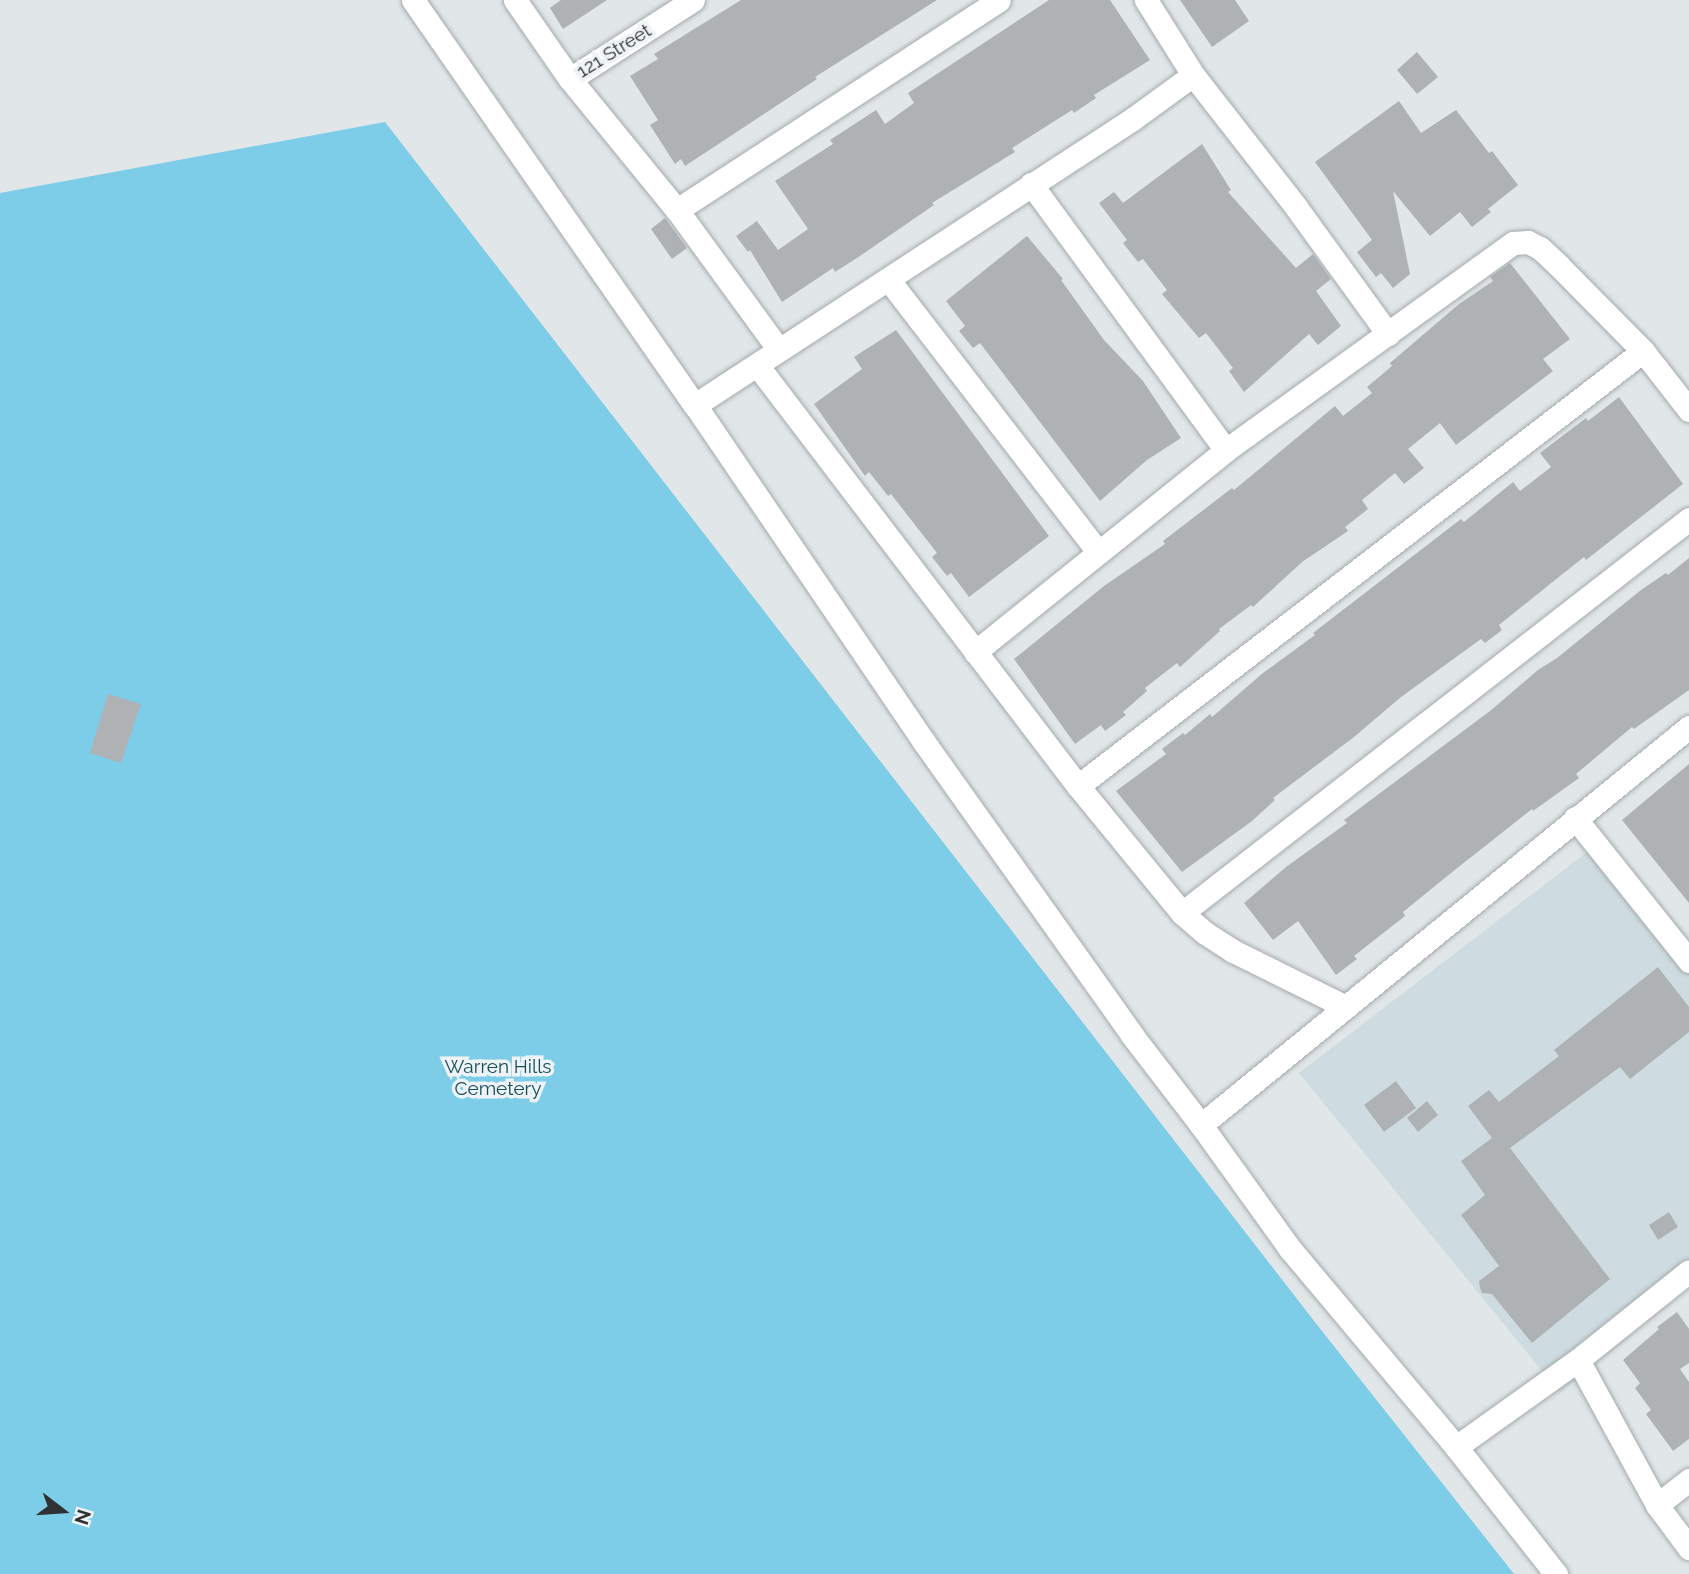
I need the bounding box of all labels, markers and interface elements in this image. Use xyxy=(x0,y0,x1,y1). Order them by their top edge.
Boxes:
street label: 121 Street xyxy=(572,19,656,83)
park label: Warren Hills Cemetery xyxy=(444,1056,552,1100)
north arrow xyxy=(28,1476,98,1546)
text: N xyxy=(70,1507,96,1527)

